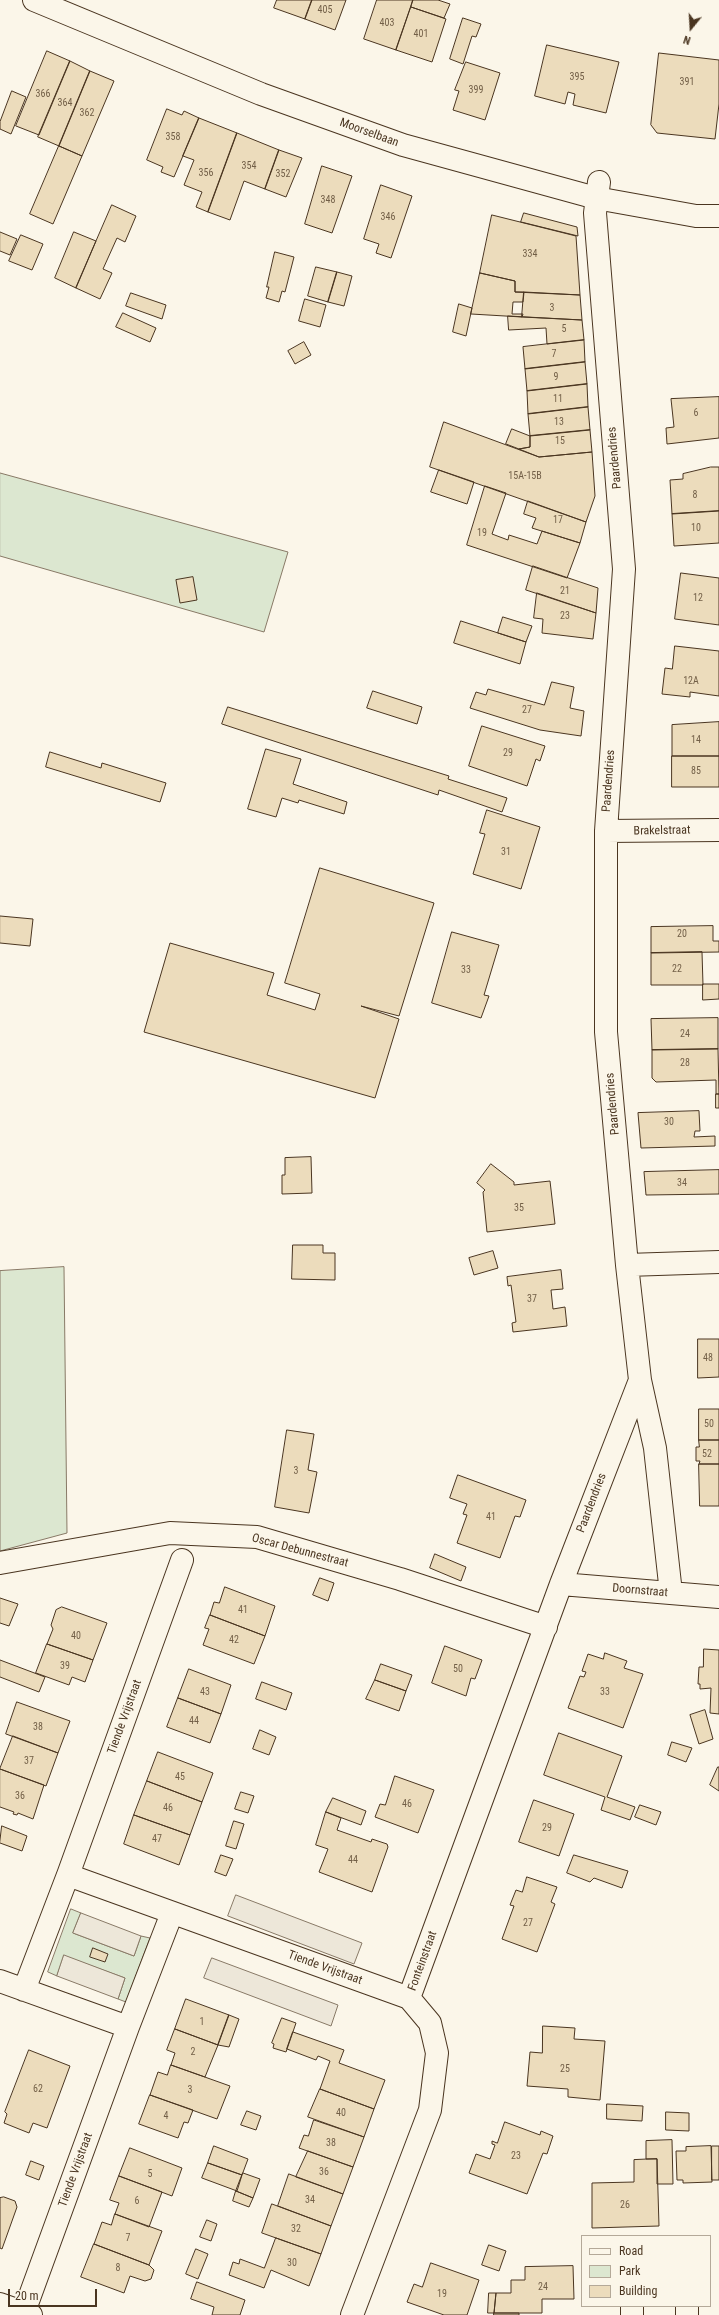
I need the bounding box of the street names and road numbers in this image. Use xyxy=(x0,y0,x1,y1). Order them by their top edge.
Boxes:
street label: Moorselbaan xyxy=(337,116,401,150)
street label: Paardendries xyxy=(605,426,625,490)
street label: Paardendries xyxy=(600,749,618,813)
street label: Brakelstraat xyxy=(633,823,691,839)
street label: Paardendries xyxy=(603,1072,623,1136)
street label: Paardendries xyxy=(574,1471,610,1535)
street label: Oscar Debunnestraat xyxy=(250,1531,350,1571)
street label: Doornstraat xyxy=(612,1581,668,1601)
street label: Tiende Vrijstraat xyxy=(105,1678,145,1756)
street label: Fonteinstraat xyxy=(406,1929,440,1993)
street label: Tiende Vrijstraat xyxy=(286,1948,364,1988)
street label: Tiende Vrijstraat xyxy=(56,2131,96,2209)

